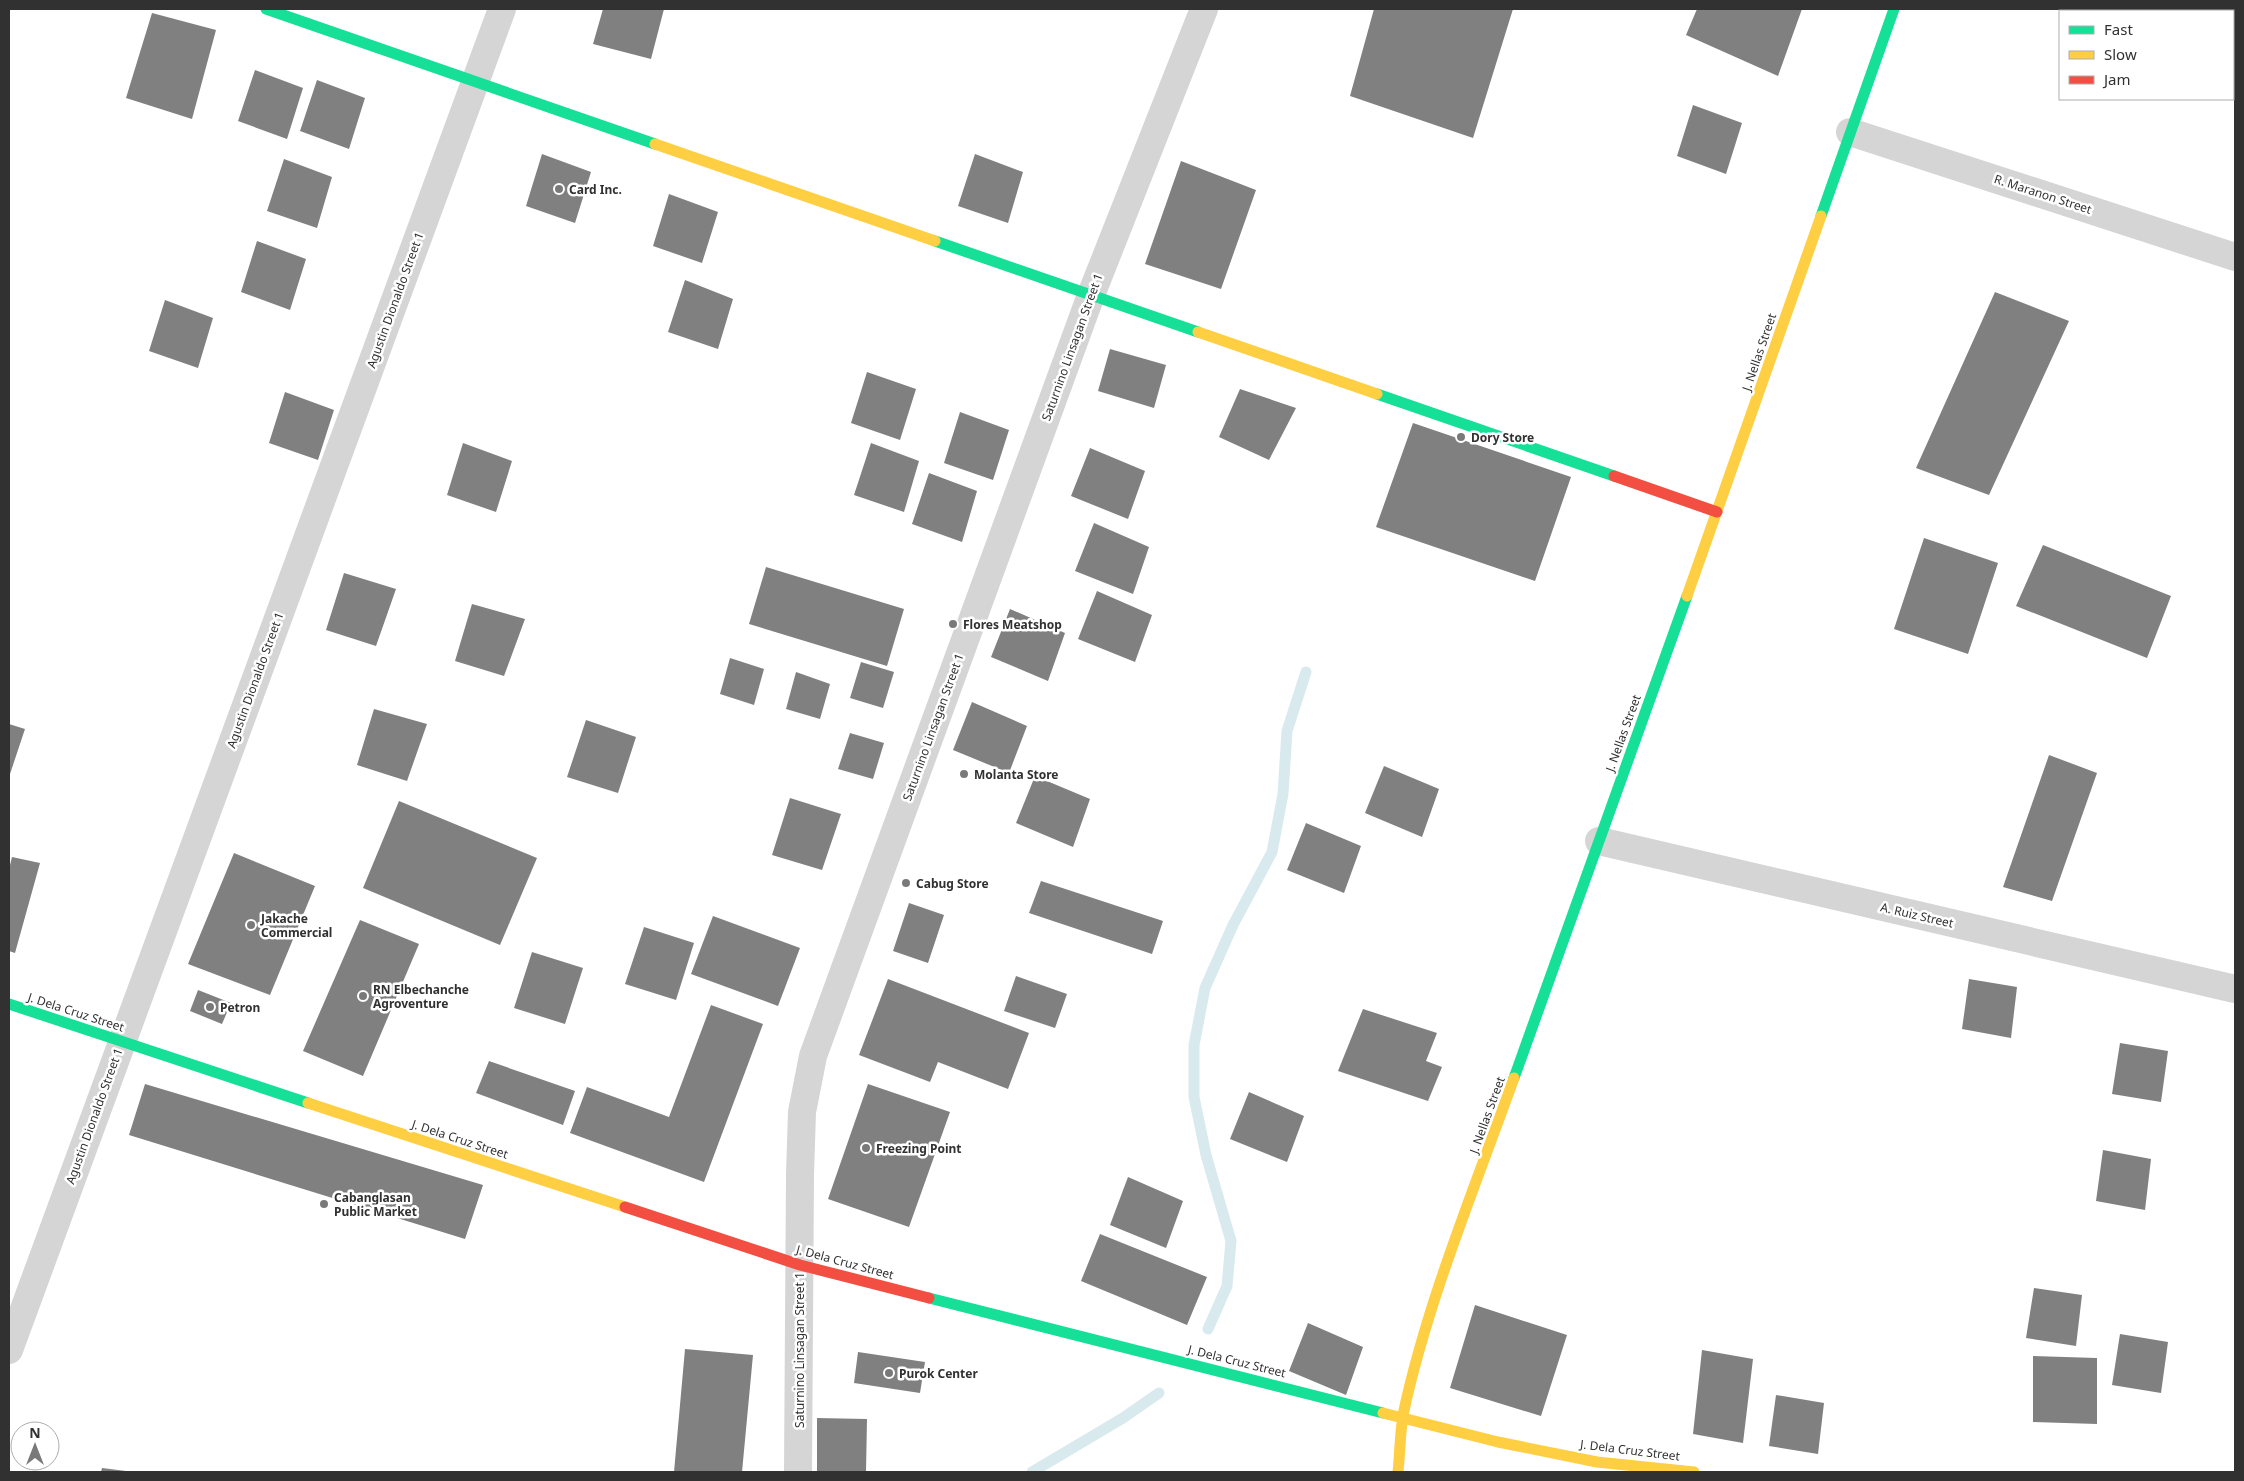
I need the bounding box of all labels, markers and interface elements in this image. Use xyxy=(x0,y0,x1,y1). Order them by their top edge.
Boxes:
legend xyxy=(2059,10,2234,100)
text: Fast xyxy=(2104,19,2133,39)
text: Slow xyxy=(2104,44,2137,64)
text: Jam xyxy=(2102,69,2131,89)
street label: R. Maranon Street xyxy=(1992,170,2095,218)
place label: Card Inc. xyxy=(569,181,622,198)
marker: Card Inc. xyxy=(553,183,565,195)
street label: Agustin Dionaldo Street 1 xyxy=(362,230,428,370)
street label: Saturnino Linsagan Street 1 xyxy=(1037,271,1107,423)
street label: J. Nellas Street xyxy=(1737,310,1780,394)
place label: Dory Store xyxy=(1471,429,1534,446)
marker: Dory Store xyxy=(1455,431,1467,443)
street label: Agustin Dionaldo Street 1 xyxy=(222,610,288,750)
place label: Flores Meatshop xyxy=(963,616,1062,633)
marker: Flores Meatshop xyxy=(947,618,959,630)
street label: Saturnino Linsagan Street 1 xyxy=(898,651,968,803)
street label: J. Nellas Street xyxy=(1601,692,1645,775)
place label: Molanta Store xyxy=(974,766,1059,783)
marker: Molanta Store xyxy=(958,768,970,780)
place label: Cabug Store xyxy=(916,875,989,892)
marker: Cabug Store xyxy=(900,877,912,889)
street label: A. Ruiz Street xyxy=(1879,898,1956,932)
place label: Jakache Commercial xyxy=(260,910,332,941)
marker: Jakache Commercial xyxy=(245,919,257,931)
place label: RN Elbechanche Agroventure xyxy=(373,981,469,1012)
street label: J. Dela Cruz Street xyxy=(25,988,127,1036)
marker: RN Elbechanche Agroventure xyxy=(357,990,369,1002)
place label: Petron xyxy=(220,999,260,1016)
marker: Petron xyxy=(204,1001,216,1013)
street label: Agustin Dionaldo Street 1 xyxy=(61,1046,127,1186)
street label: J. Nellas Street xyxy=(1465,1074,1509,1157)
street label: J. Dela Cruz Street xyxy=(409,1115,511,1163)
place label: Freezing Point xyxy=(876,1140,961,1157)
marker: Freezing Point xyxy=(860,1142,872,1154)
place label: Cabanglasan Public Market xyxy=(334,1189,417,1220)
marker: Cabanglasan Public Market xyxy=(318,1198,330,1210)
street label: J. Dela Cruz Street xyxy=(793,1241,896,1283)
street label: Saturnino Linsagan Street 1 xyxy=(791,1272,808,1428)
street label: J. Dela Cruz Street xyxy=(1185,1340,1288,1382)
place label: Purok Center xyxy=(899,1365,978,1382)
marker: Purok Center xyxy=(883,1367,895,1379)
north arrow xyxy=(10,1421,60,1471)
text: N xyxy=(29,1423,41,1442)
street label: J. Dela Cruz Street xyxy=(1578,1435,1681,1465)

